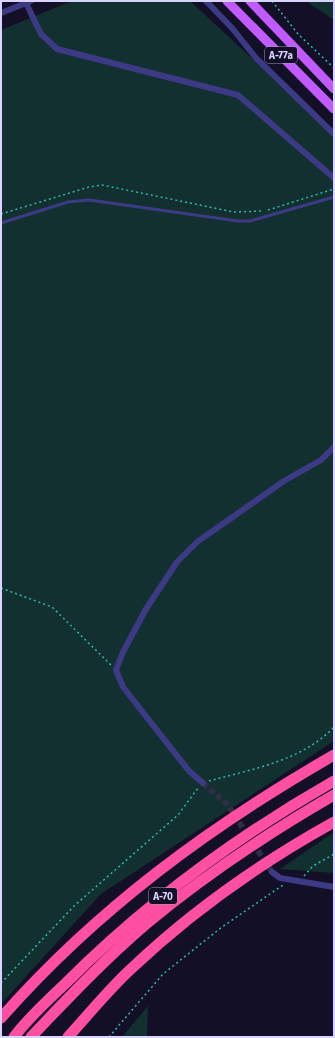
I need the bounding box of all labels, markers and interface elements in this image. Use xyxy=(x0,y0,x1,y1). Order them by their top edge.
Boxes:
road number: A-77a xyxy=(265,47,297,63)
road number: A-70 xyxy=(149,888,177,904)

